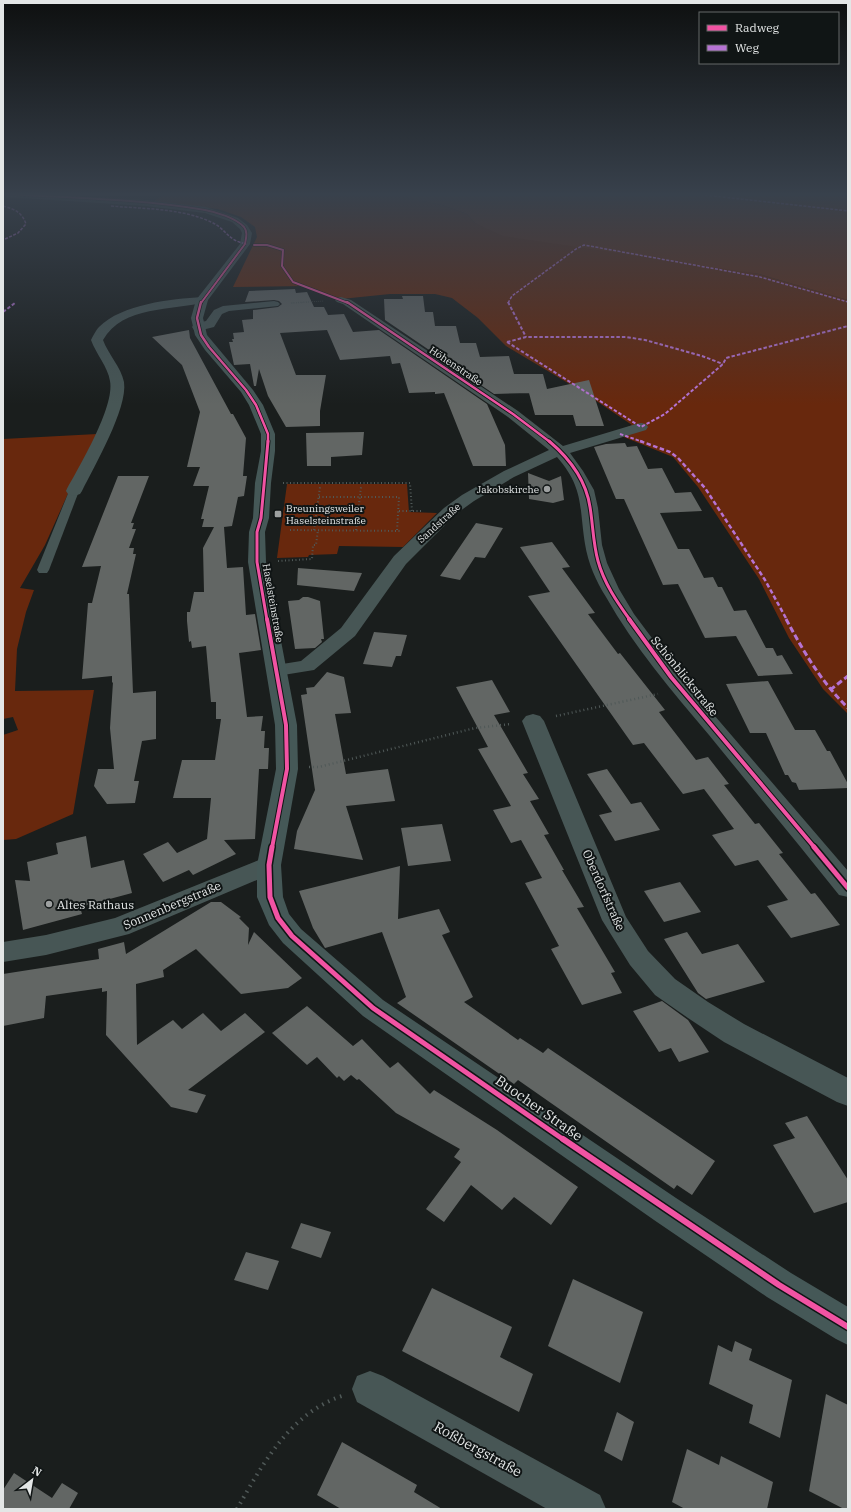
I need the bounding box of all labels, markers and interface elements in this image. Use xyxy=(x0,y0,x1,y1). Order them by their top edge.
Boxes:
legend xyxy=(699,12,839,64)
text: Radweg xyxy=(735,20,780,35)
text: Weg xyxy=(735,40,760,55)
street label: Höhenstraße xyxy=(427,343,485,389)
place label: Jakobskirche xyxy=(477,483,539,496)
marker: Jakobskirche xyxy=(542,484,552,494)
street label: Sandstraße xyxy=(415,500,463,546)
place label: Breuningsweiler Haselsteinstraße xyxy=(286,502,366,527)
marker: Breuningsweiler Haselsteinstraße xyxy=(273,509,283,519)
street label: Haselsteinstraße xyxy=(260,563,286,643)
street label: Schönblickstraße xyxy=(648,633,722,719)
street label: Oberdorfstraße xyxy=(579,847,629,933)
street label: Sonnenbergstraße xyxy=(121,878,223,932)
place label: Altes Rathaus xyxy=(57,897,134,912)
marker: Altes Rathaus xyxy=(44,899,54,909)
street label: Buocher Straße xyxy=(492,1071,586,1145)
street label: Roßbergstraße xyxy=(431,1417,525,1481)
north arrow xyxy=(12,1460,52,1500)
text: N xyxy=(30,1463,45,1480)

